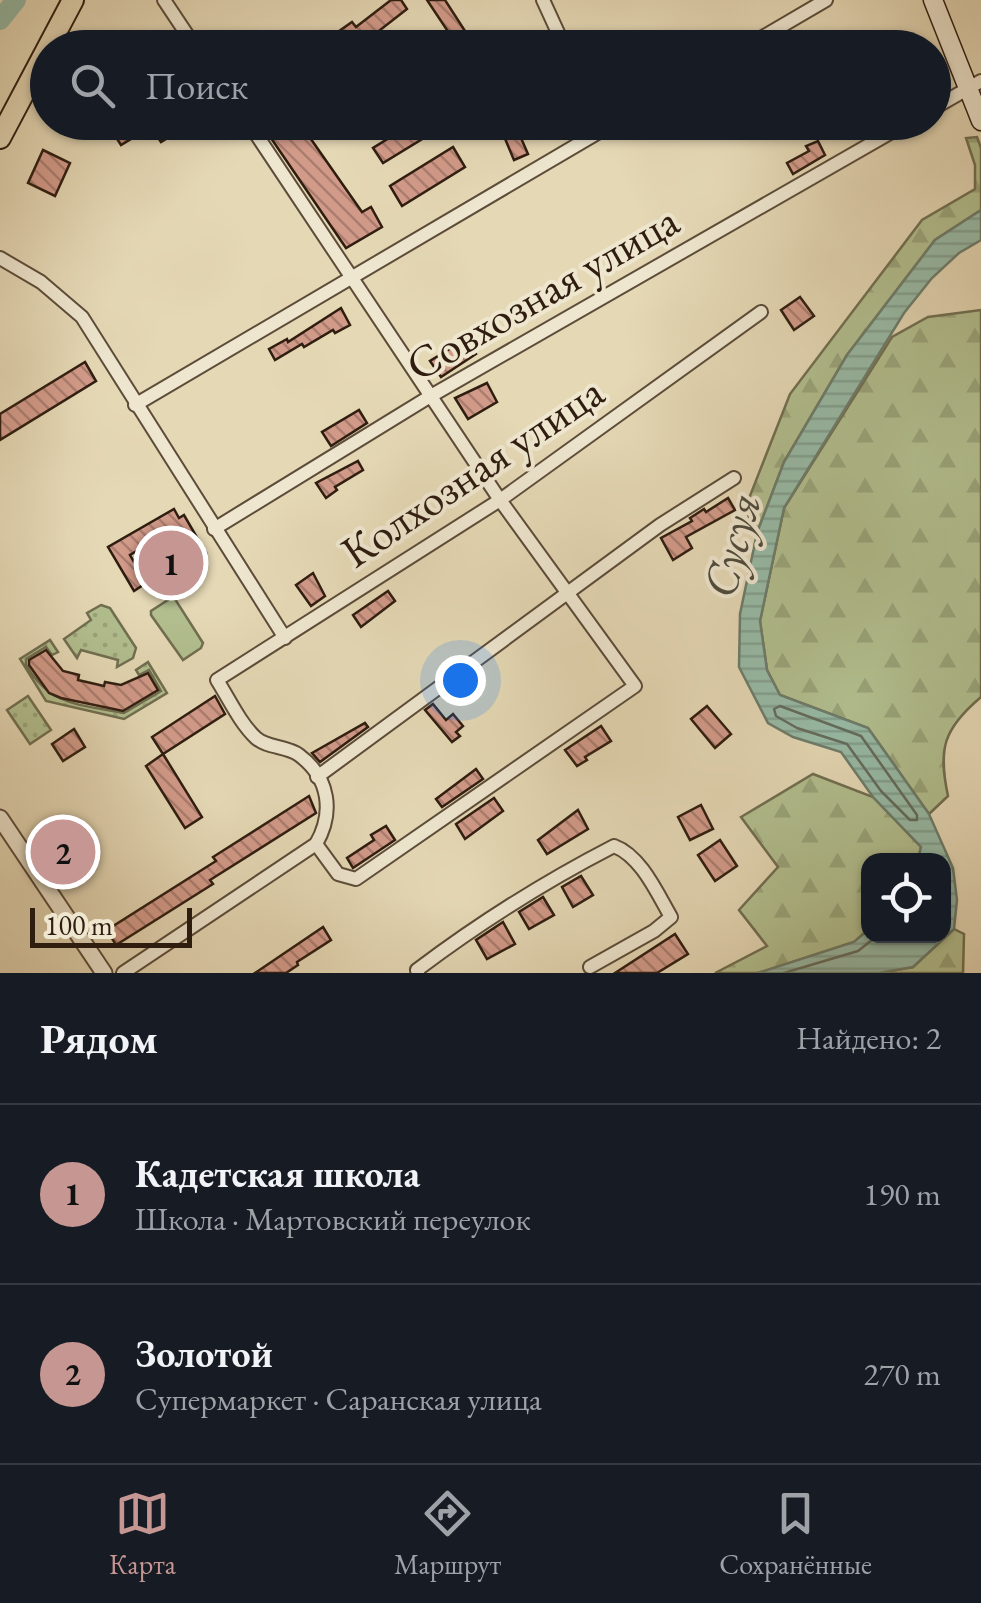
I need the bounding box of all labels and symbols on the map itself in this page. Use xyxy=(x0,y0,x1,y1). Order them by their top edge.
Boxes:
street label: Совхозная улица xyxy=(395,191,689,393)
street label: Колхозная улица xyxy=(330,362,614,580)
water label: Сусуя xyxy=(687,486,775,604)
pin: 1 xyxy=(138,526,204,600)
your location xyxy=(435,655,486,706)
pin: 2 xyxy=(30,814,96,890)
scale bar xyxy=(30,903,192,948)

